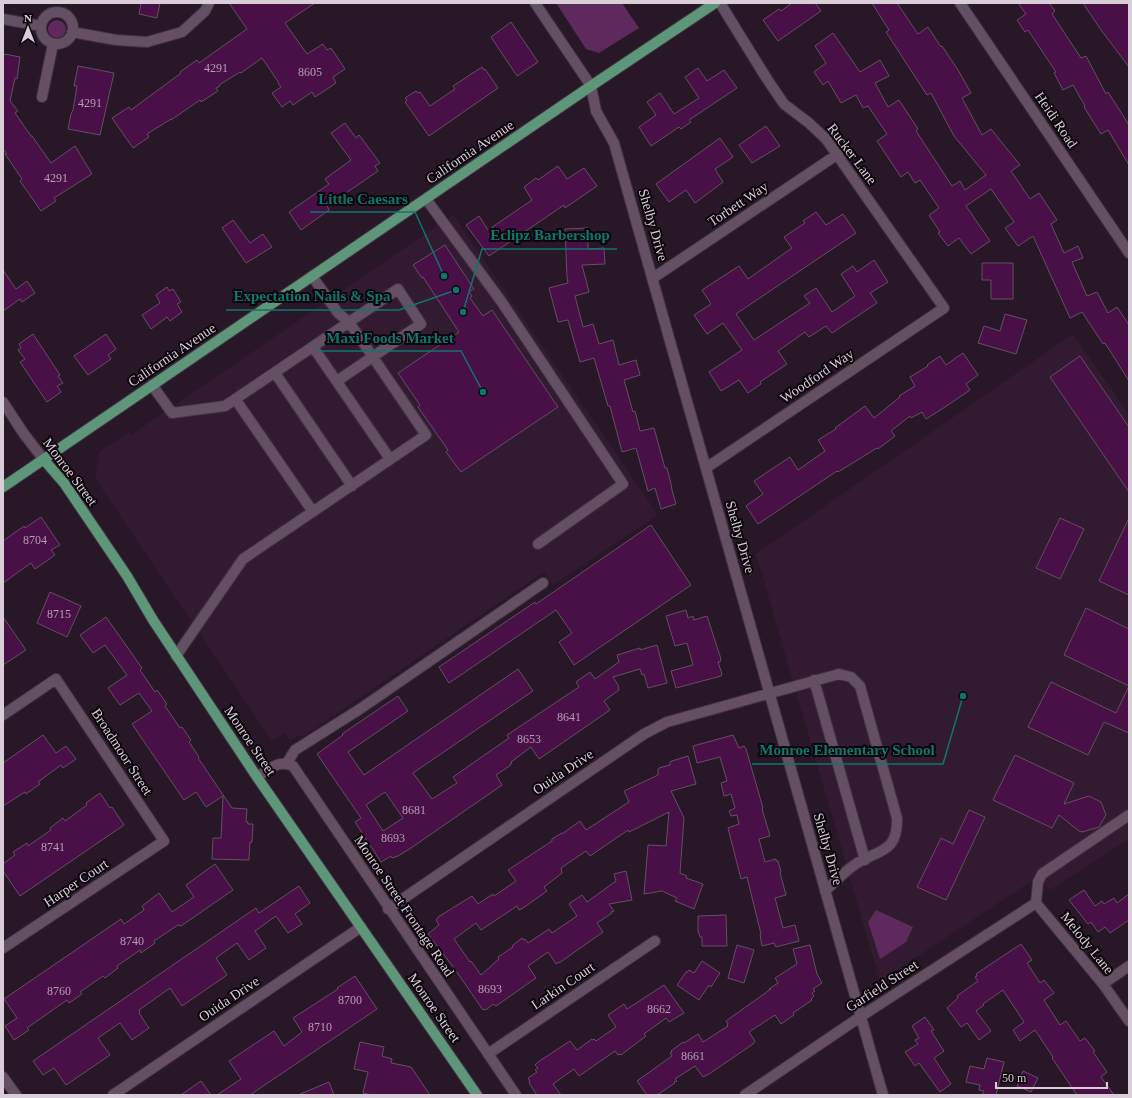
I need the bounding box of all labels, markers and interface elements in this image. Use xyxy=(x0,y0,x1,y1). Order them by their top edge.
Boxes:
north arrow xyxy=(8,8,48,48)
text: N xyxy=(24,12,32,24)
house number: 4291 xyxy=(204,61,228,75)
house number: 8605 xyxy=(298,65,322,79)
street label: Heidi Road xyxy=(1032,89,1080,151)
house number: 4291 xyxy=(78,96,102,110)
street label: California Avenue xyxy=(424,117,516,187)
street label: Rucker Lane xyxy=(824,121,880,187)
house number: 4291 xyxy=(44,171,68,185)
street label: Torbett Way xyxy=(705,179,771,229)
callout: Little Caesars xyxy=(310,185,415,212)
street label: Shelby Drive xyxy=(636,187,670,263)
text: Little Caesars xyxy=(318,191,408,207)
callout: Eclipz Barbershop xyxy=(482,222,617,249)
text: Eclipz Barbershop xyxy=(490,227,610,243)
callout: Expectation Nails & Spa xyxy=(226,283,399,310)
text: Expectation Nails & Spa xyxy=(233,288,391,304)
street label: California Avenue xyxy=(126,320,218,390)
callout: Maxi Foods Market xyxy=(318,324,461,351)
text: Maxi Foods Market xyxy=(326,330,454,346)
street label: Woodford Way xyxy=(778,346,856,406)
street label: Monroe Street xyxy=(40,435,100,509)
street label: Shelby Drive xyxy=(723,499,757,575)
house number: 8704 xyxy=(23,533,47,547)
house number: 8715 xyxy=(47,607,71,621)
street label: Monroe Street xyxy=(221,703,279,779)
street label: Broadmoor Street xyxy=(88,706,156,798)
house number: 8641 xyxy=(557,710,581,724)
house number: 8653 xyxy=(517,732,541,746)
callout: Monroe Elementary School xyxy=(752,737,943,764)
text: Monroe Elementary School xyxy=(759,742,935,758)
street label: Ouida Drive xyxy=(530,746,596,798)
house number: 8681 xyxy=(402,803,426,817)
street label: Shelby Drive xyxy=(811,811,845,887)
house number: 8693 xyxy=(381,831,405,845)
street label: Monroe Street Frontage Road xyxy=(351,833,457,979)
house number: 8741 xyxy=(41,840,65,854)
street label: Harper Court xyxy=(41,856,111,910)
street label: Melody Lane xyxy=(1058,909,1116,977)
house number: 8740 xyxy=(120,934,144,948)
street label: Garfield Street xyxy=(843,957,921,1015)
street label: Larkin Court xyxy=(529,959,597,1013)
street label: Monroe Street xyxy=(405,971,463,1045)
street label: Ouida Drive xyxy=(196,973,262,1025)
house number: 8693 xyxy=(478,982,502,996)
house number: 8760 xyxy=(47,984,71,998)
house number: 8700 xyxy=(338,993,362,1007)
house number: 8662 xyxy=(647,1002,671,1016)
house number: 8710 xyxy=(308,1020,332,1034)
house number: 8661 xyxy=(681,1049,705,1063)
scale bar xyxy=(996,1064,1107,1090)
text: 50 m xyxy=(1002,1071,1027,1085)

